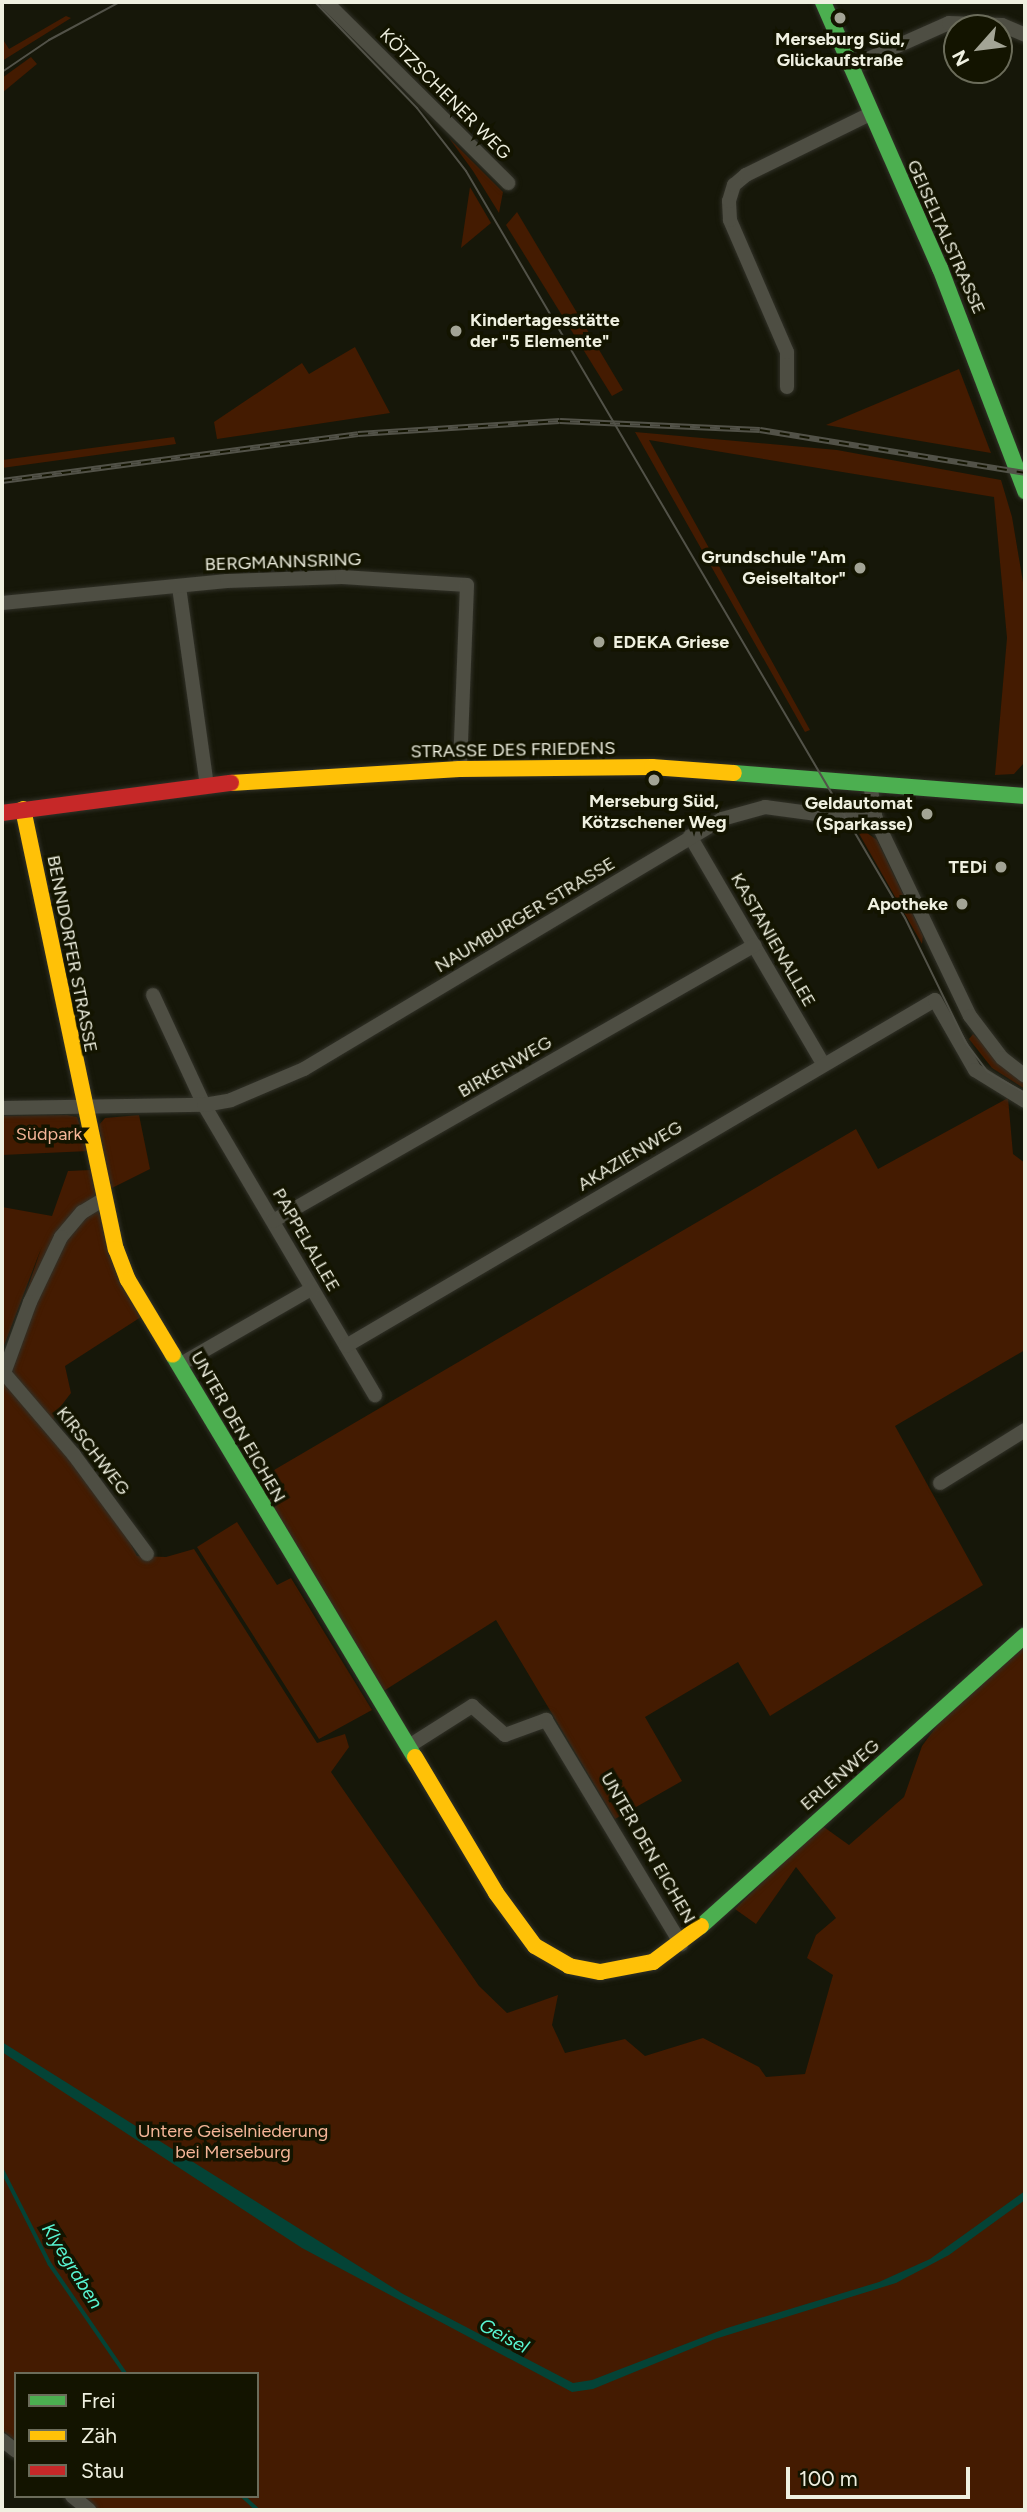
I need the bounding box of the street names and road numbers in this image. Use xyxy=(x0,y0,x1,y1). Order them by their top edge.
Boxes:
street label: KÖTZSCHENER WEG xyxy=(375,24,515,164)
street label: GEISELTALSTRASSE xyxy=(902,157,990,317)
street label: BERGMANNSRING xyxy=(204,548,362,576)
street label: STRASSE DES FRIEDENS xyxy=(410,737,616,763)
street label: NAUMBURGER STRASSE xyxy=(431,853,619,977)
street label: BENNDORFER STRASSE xyxy=(42,854,102,1054)
street label: KASTANIENALLEE xyxy=(726,869,820,1011)
street label: BIRKENWEG xyxy=(454,1032,556,1102)
street label: AKAZIENWEG xyxy=(574,1116,686,1196)
street label: PAPPELALLEE xyxy=(268,1185,344,1295)
street label: UNTER DEN EICHEN xyxy=(186,1348,290,1506)
street label: KIRSCHWEG xyxy=(52,1402,134,1500)
street label: ERLENWEG xyxy=(796,1735,884,1815)
street label: UNTER DEN EICHEN xyxy=(596,1769,700,1927)

